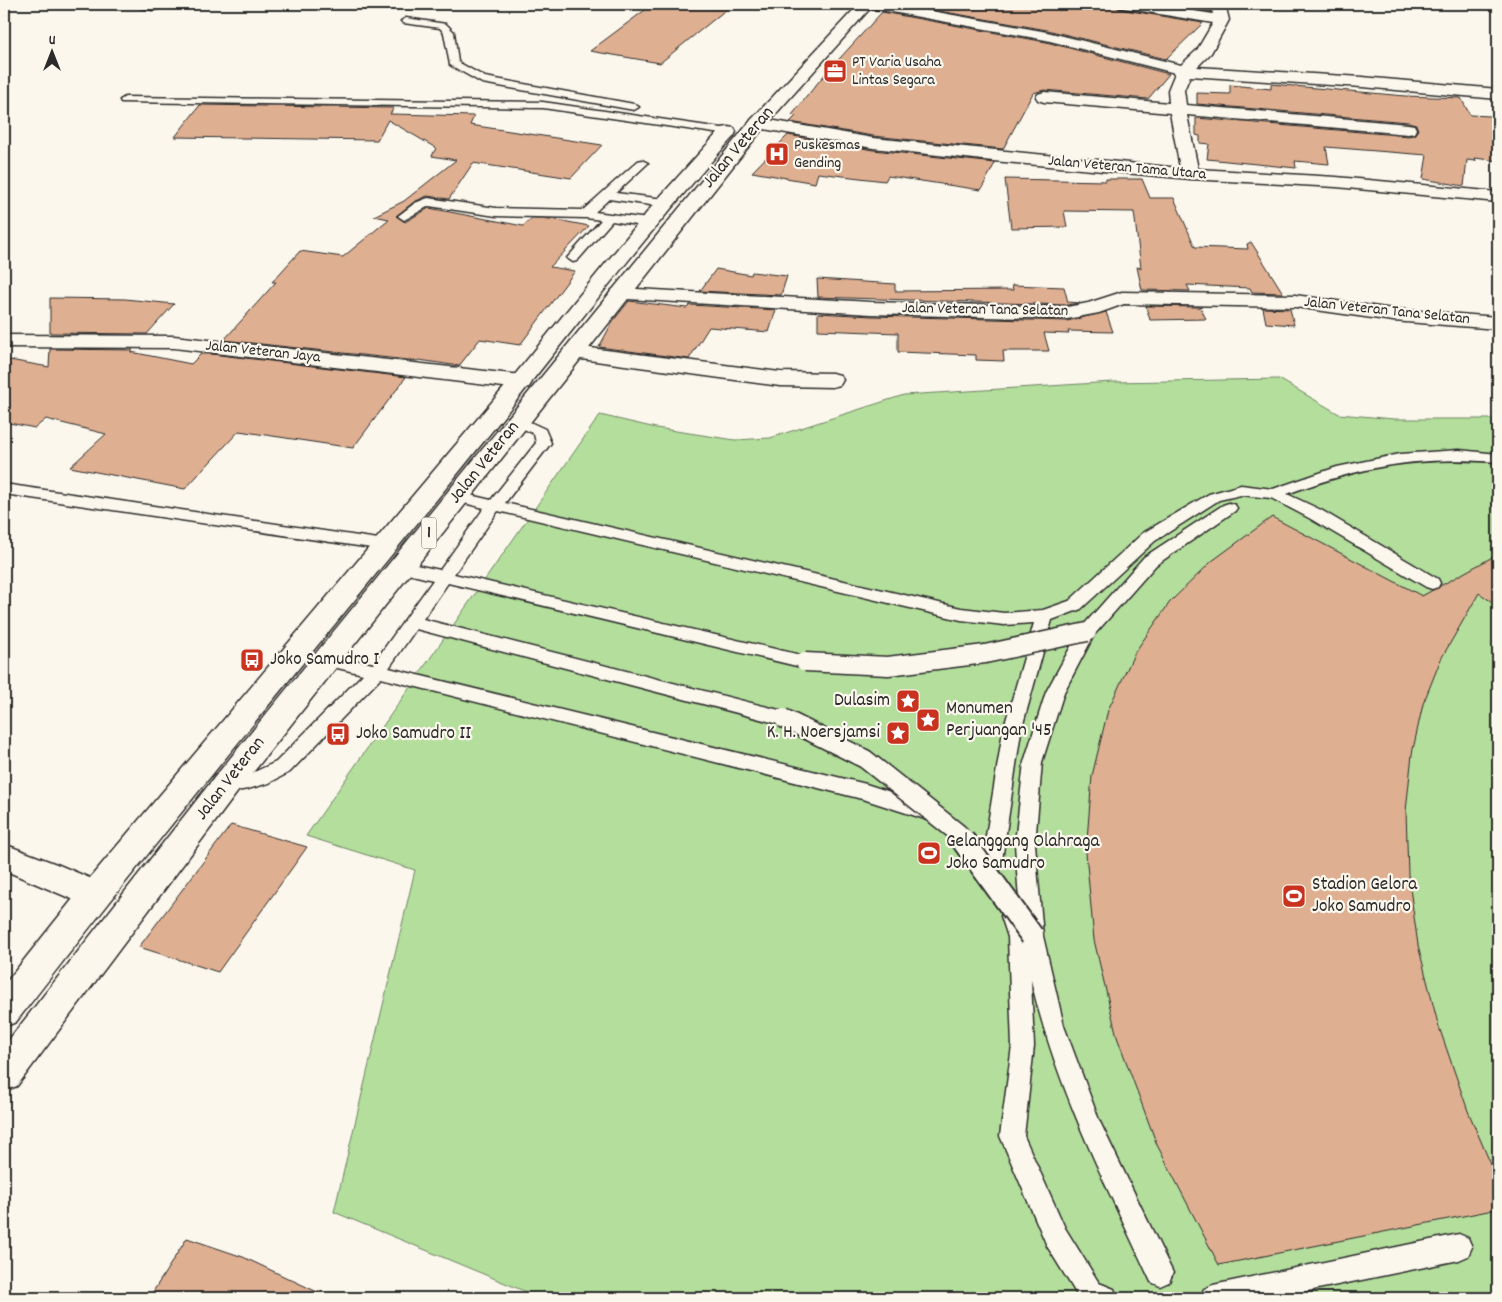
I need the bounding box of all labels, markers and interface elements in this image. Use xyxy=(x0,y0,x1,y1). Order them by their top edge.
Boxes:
north arrow xyxy=(28,28,78,78)
text: U xyxy=(49,31,56,51)
place label: PT Varia Usaha Lintas Segara xyxy=(852,51,942,92)
office icon: PT Varia Usaha Lintas Segara xyxy=(822,58,848,84)
street label: Jalan Veteran xyxy=(697,101,781,195)
place label: Puskesmas Gending xyxy=(794,134,861,175)
hospital icon: Puskesmas Gending xyxy=(764,141,790,167)
street label: Jalan Veteran Tama Utara xyxy=(1047,150,1207,186)
street label: Jalan Veteran Tana Selatan xyxy=(1303,291,1471,331)
street label: Jalan Veteran Tana Selatan xyxy=(902,297,1068,323)
street label: Jalan Veteran Jaya xyxy=(205,335,322,370)
street label: Jalan Veteran xyxy=(443,416,527,510)
road number: 1 xyxy=(422,518,436,548)
bus stop icon: Joko Samudro I xyxy=(239,647,265,673)
place label: Joko Samudro I xyxy=(270,647,379,674)
place label: Dulasim xyxy=(834,688,890,715)
place icon: Dulasim xyxy=(895,688,921,714)
place label: Monumen Perjuangan '45 xyxy=(946,696,1052,745)
place icon: Monumen Perjuangan '45 xyxy=(915,707,941,733)
place label: K. H. Noersjamsi xyxy=(767,720,881,747)
place icon: K. H. Noersjamsi xyxy=(885,720,911,746)
bus stop icon: Joko Samudro II xyxy=(325,721,351,747)
place label: Joko Samudro II xyxy=(356,721,471,748)
street label: Jalan Veteran xyxy=(190,731,272,827)
place label: Gelanggang Olahraga Joko Samudro xyxy=(946,829,1100,878)
sports icon: Gelanggang Olahraga Joko Samudro xyxy=(916,840,942,866)
place label: Stadion Gelora Joko Samudro xyxy=(1312,872,1418,921)
sports icon: Stadion Gelora Joko Samudro xyxy=(1281,883,1307,909)

